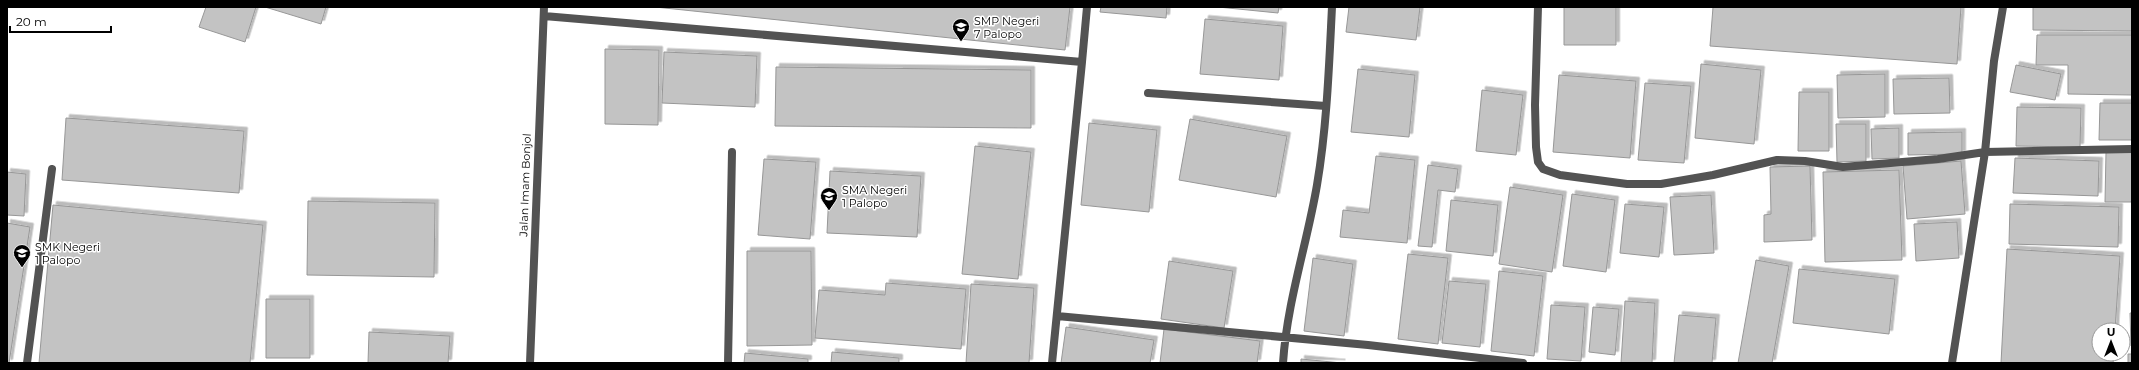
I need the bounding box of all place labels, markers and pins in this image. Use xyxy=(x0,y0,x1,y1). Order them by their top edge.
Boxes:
place label: SMP Negeri 7 Palopo xyxy=(974,14,1039,41)
school or university icon: SMP Negeri 7 Palopo xyxy=(951,17,971,42)
place label: SMA Negeri 1 Palopo xyxy=(842,183,907,210)
school or university icon: SMA Negeri 1 Palopo xyxy=(819,186,839,211)
place label: SMK Negeri 1 Palopo xyxy=(35,240,100,267)
school or university icon: SMK Negeri 1 Palopo xyxy=(12,243,32,268)

